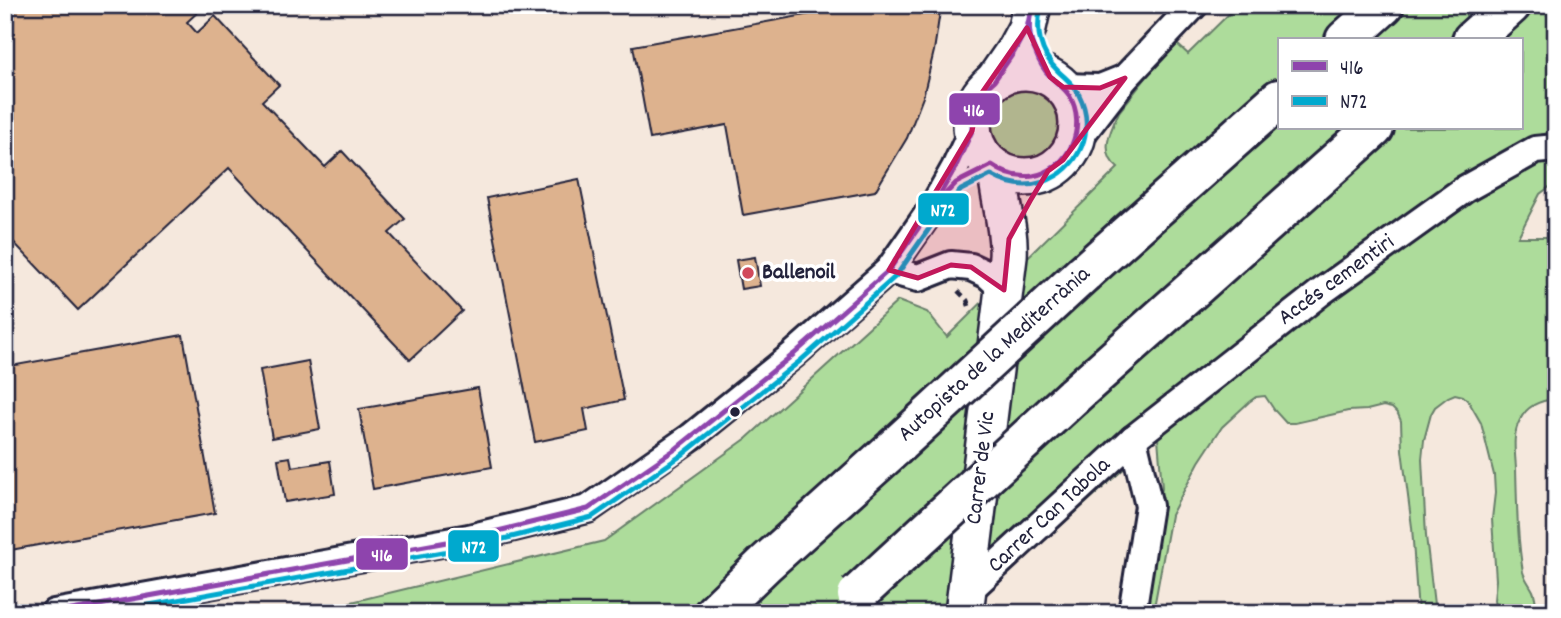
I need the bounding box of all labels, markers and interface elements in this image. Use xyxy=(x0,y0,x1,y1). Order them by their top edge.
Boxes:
legend xyxy=(1278,38,1522,130)
text: 416 xyxy=(1340,55,1364,85)
text: N72 xyxy=(1340,89,1368,119)
line badge: 416 xyxy=(948,92,1001,126)
text: 416 xyxy=(963,99,985,126)
line badge: N72 xyxy=(917,192,970,226)
text: N72 xyxy=(931,199,955,226)
street label: Accés cementiri xyxy=(1272,227,1402,335)
place label: Ballenoil xyxy=(762,257,836,290)
street label: Autopista de la Mediterrània xyxy=(891,259,1100,451)
marker: Ballenoil xyxy=(740,265,756,281)
unlabelled marker xyxy=(728,405,742,419)
street label: Carrer de Vic xyxy=(959,409,1005,527)
street label: Carrer Can Tabola xyxy=(981,449,1120,582)
line badge: N72 xyxy=(447,529,500,563)
text: N72 xyxy=(462,536,486,563)
line badge: 416 xyxy=(355,537,409,571)
text: 416 xyxy=(371,544,393,571)

